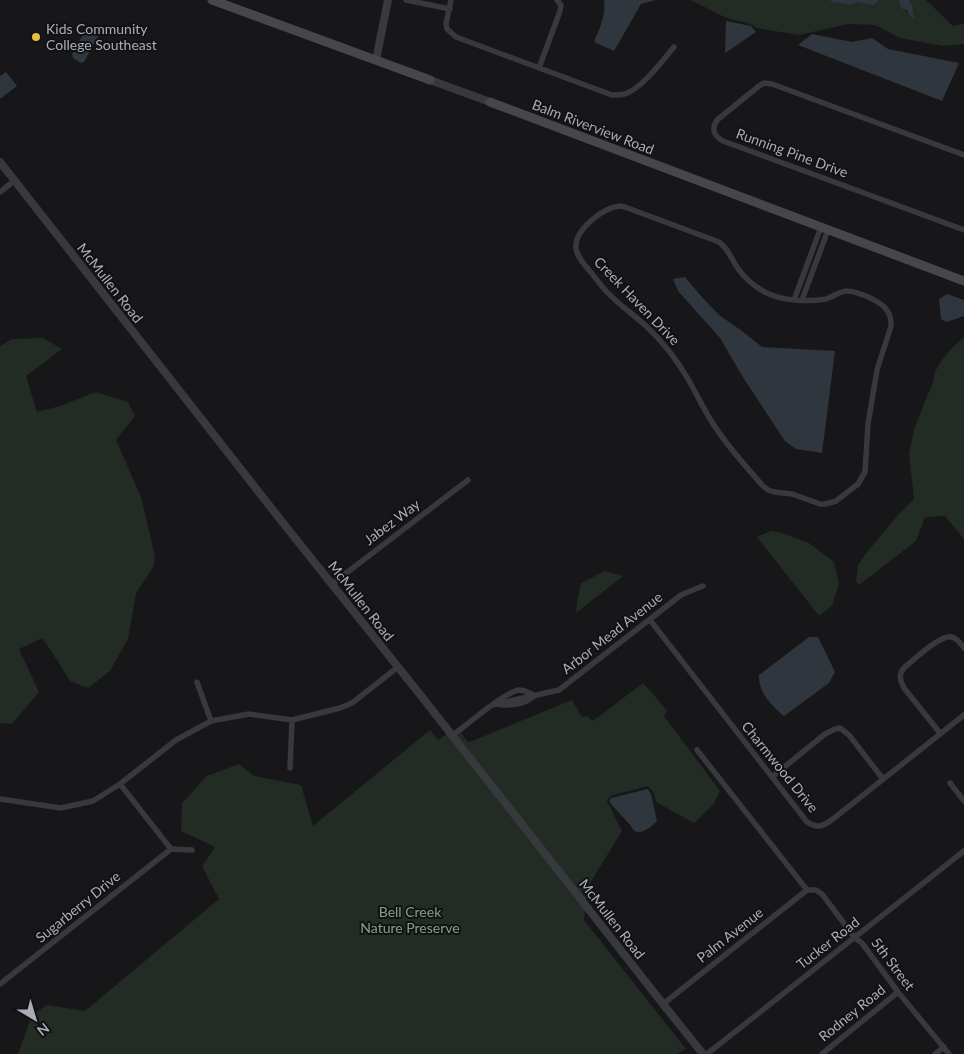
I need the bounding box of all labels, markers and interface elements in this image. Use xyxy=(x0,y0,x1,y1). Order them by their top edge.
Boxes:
place label: Kids Community College Southeast xyxy=(46,20,157,53)
marker: Kids Community College Southeast xyxy=(30,31,42,43)
street label: Balm Riverview Road xyxy=(530,95,656,158)
street label: Running Pine Drive xyxy=(734,124,850,181)
street label: McMullen Road xyxy=(74,239,147,326)
street label: Creek Haven Drive xyxy=(591,253,684,348)
street label: Jabez Way xyxy=(361,495,423,548)
street label: McMullen Road xyxy=(325,557,398,644)
street label: Arbor Mead Avenue xyxy=(558,588,665,677)
street label: Charmwood Drive xyxy=(738,718,822,816)
street label: Sugarberry Drive xyxy=(32,867,123,946)
street label: McMullen Road xyxy=(576,875,649,962)
park label: Bell Creek Nature Preserve xyxy=(360,903,460,936)
street label: Palm Avenue xyxy=(693,903,766,966)
street label: Tucker Road xyxy=(793,913,862,972)
street label: 5th Street xyxy=(868,934,919,993)
street label: Rodney Road xyxy=(815,981,888,1045)
north arrow xyxy=(10,994,60,1044)
text: N xyxy=(34,1020,53,1040)

